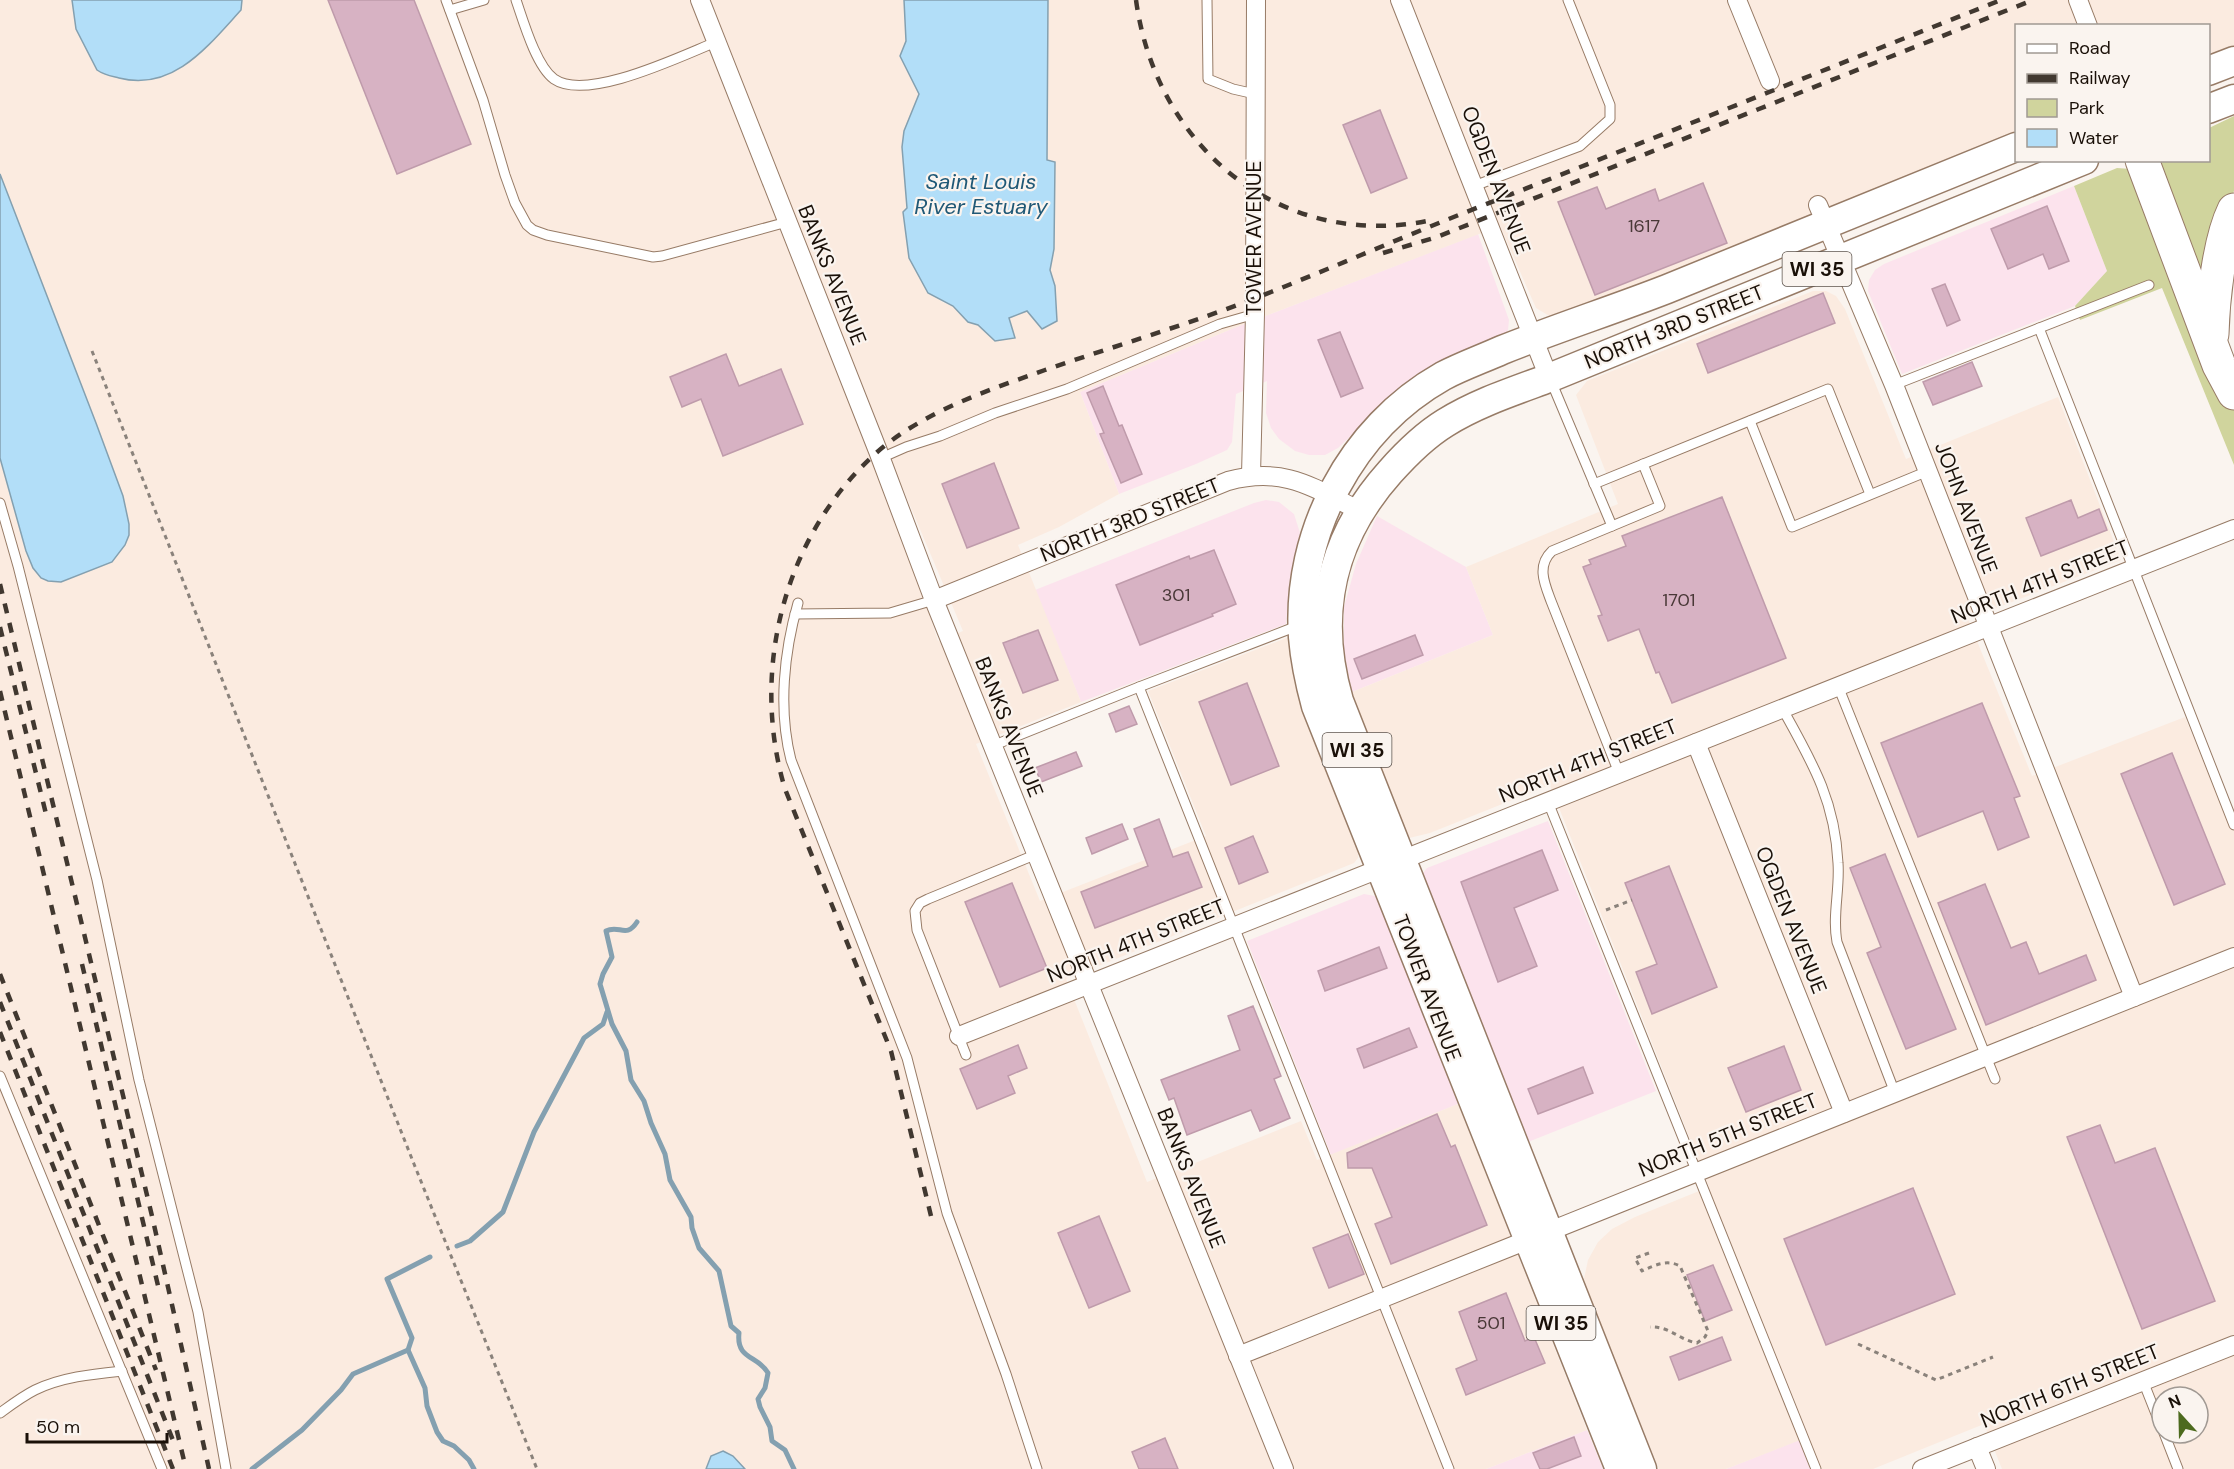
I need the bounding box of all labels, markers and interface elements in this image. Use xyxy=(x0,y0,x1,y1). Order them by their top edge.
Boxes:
legend xyxy=(2015,24,2210,162)
text: Road xyxy=(2069,36,2111,60)
text: Railway xyxy=(2069,66,2131,90)
text: Park xyxy=(2069,96,2105,120)
street label: OGDEN AVENUE xyxy=(1455,102,1537,258)
text: Water xyxy=(2069,126,2119,150)
street label: TOWER AVENUE xyxy=(1240,161,1268,315)
water label: Saint Louis River Estuary xyxy=(914,167,1048,221)
street label: BANKS AVENUE xyxy=(791,201,873,349)
house number: 1617 xyxy=(1628,214,1660,238)
road number: WI 35 xyxy=(1782,252,1852,286)
street label: NORTH 3RD STREET xyxy=(1580,278,1768,376)
street label: JOHN AVENUE xyxy=(1928,438,2004,578)
street label: NORTH 3RD STREET xyxy=(1036,471,1224,569)
street label: NORTH 4TH STREET xyxy=(1947,533,2134,631)
house number: 301 xyxy=(1162,583,1190,607)
house number: 1701 xyxy=(1663,588,1695,612)
street label: BANKS AVENUE xyxy=(968,653,1050,801)
street label: NORTH 4TH STREET xyxy=(1495,712,1682,810)
road number: WI 35 xyxy=(1322,733,1392,767)
street label: OGDEN AVENUE xyxy=(1749,842,1833,998)
street label: NORTH 4TH STREET xyxy=(1043,892,1230,990)
street label: TOWER AVENUE xyxy=(1386,911,1468,1065)
street label: NORTH 5TH STREET xyxy=(1634,1086,1822,1184)
street label: BANKS AVENUE xyxy=(1150,1104,1232,1252)
road number: WI 35 xyxy=(1526,1306,1596,1340)
house number: 501 xyxy=(1477,1311,1505,1335)
street label: NORTH 6TH STREET xyxy=(1976,1337,2164,1435)
north arrow xyxy=(2150,1385,2210,1445)
text: N xyxy=(2165,1390,2184,1413)
scale bar xyxy=(27,1406,166,1444)
text: 50 m xyxy=(36,1415,80,1439)

